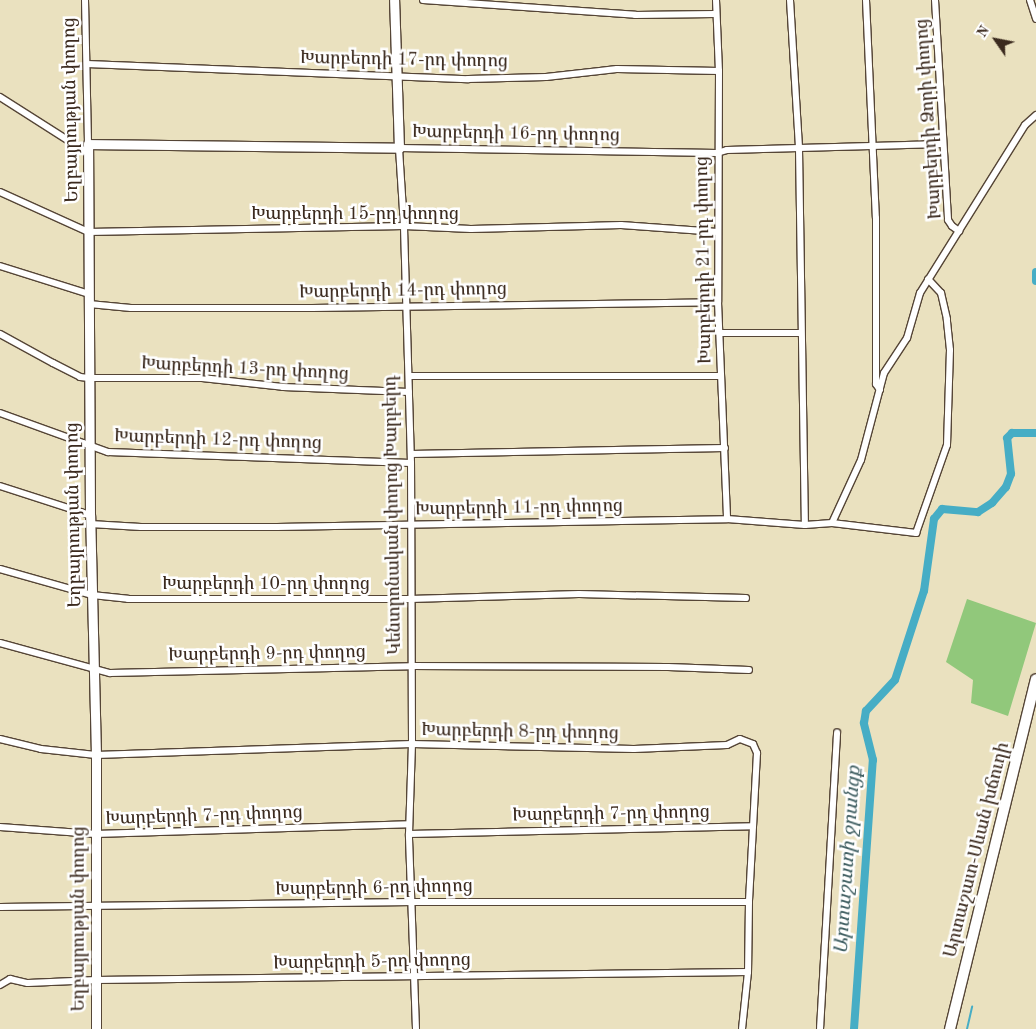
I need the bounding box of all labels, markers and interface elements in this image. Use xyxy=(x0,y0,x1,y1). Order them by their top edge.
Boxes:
north arrow xyxy=(971,15,1021,65)
street label: Եղբայրության փողոց xyxy=(59,17,83,203)
street label: Խարբերդի Ձորի փողոց xyxy=(911,18,947,220)
text: N xyxy=(975,24,992,40)
street label: Խարբերդի 17-րդ փողոց xyxy=(300,47,508,73)
street label: Խարբերդի 16-րդ փողոց xyxy=(412,121,620,147)
street label: Խարբերդի 21-րդ փողոց xyxy=(691,156,717,364)
street label: Խարբերդի 15-րդ փողոց xyxy=(251,203,459,225)
street label: Խարբերդի 14-րդ փողոց xyxy=(299,278,507,304)
street label: Խարբերդի 13-րդ փողոց xyxy=(141,353,349,385)
street label: Կենտրոնական փողոց Խարբերդ xyxy=(380,375,406,655)
street label: Եղբայրության փողոց xyxy=(62,422,86,608)
street label: Խարբերդի 12-րդ փողոց xyxy=(114,426,322,454)
street label: Խարբերդի 11-րդ փողոց xyxy=(415,495,623,521)
street label: Խարբերդի 10-րդ փողոց xyxy=(162,573,370,595)
street label: Խարբերդի 9-րդ փողոց xyxy=(168,641,366,667)
street label: Խարբերդի 8-րդ փողոց xyxy=(421,719,619,745)
street label: Արտաշատ-Սևան խճուղի xyxy=(940,740,1014,960)
water label: Արտաշատի ջրանցք xyxy=(831,765,867,955)
street label: Խարբերդի 7-րդ փողոց xyxy=(512,801,710,827)
street label: Խարբերդի 7-րդ փողոց xyxy=(105,802,303,830)
street label: Եղբայրության փողոց xyxy=(68,826,90,1012)
street label: Խարբերդի 6-րդ փողոց xyxy=(275,875,473,901)
street label: Խարբերդի 5-րդ փողոց xyxy=(273,949,471,975)

